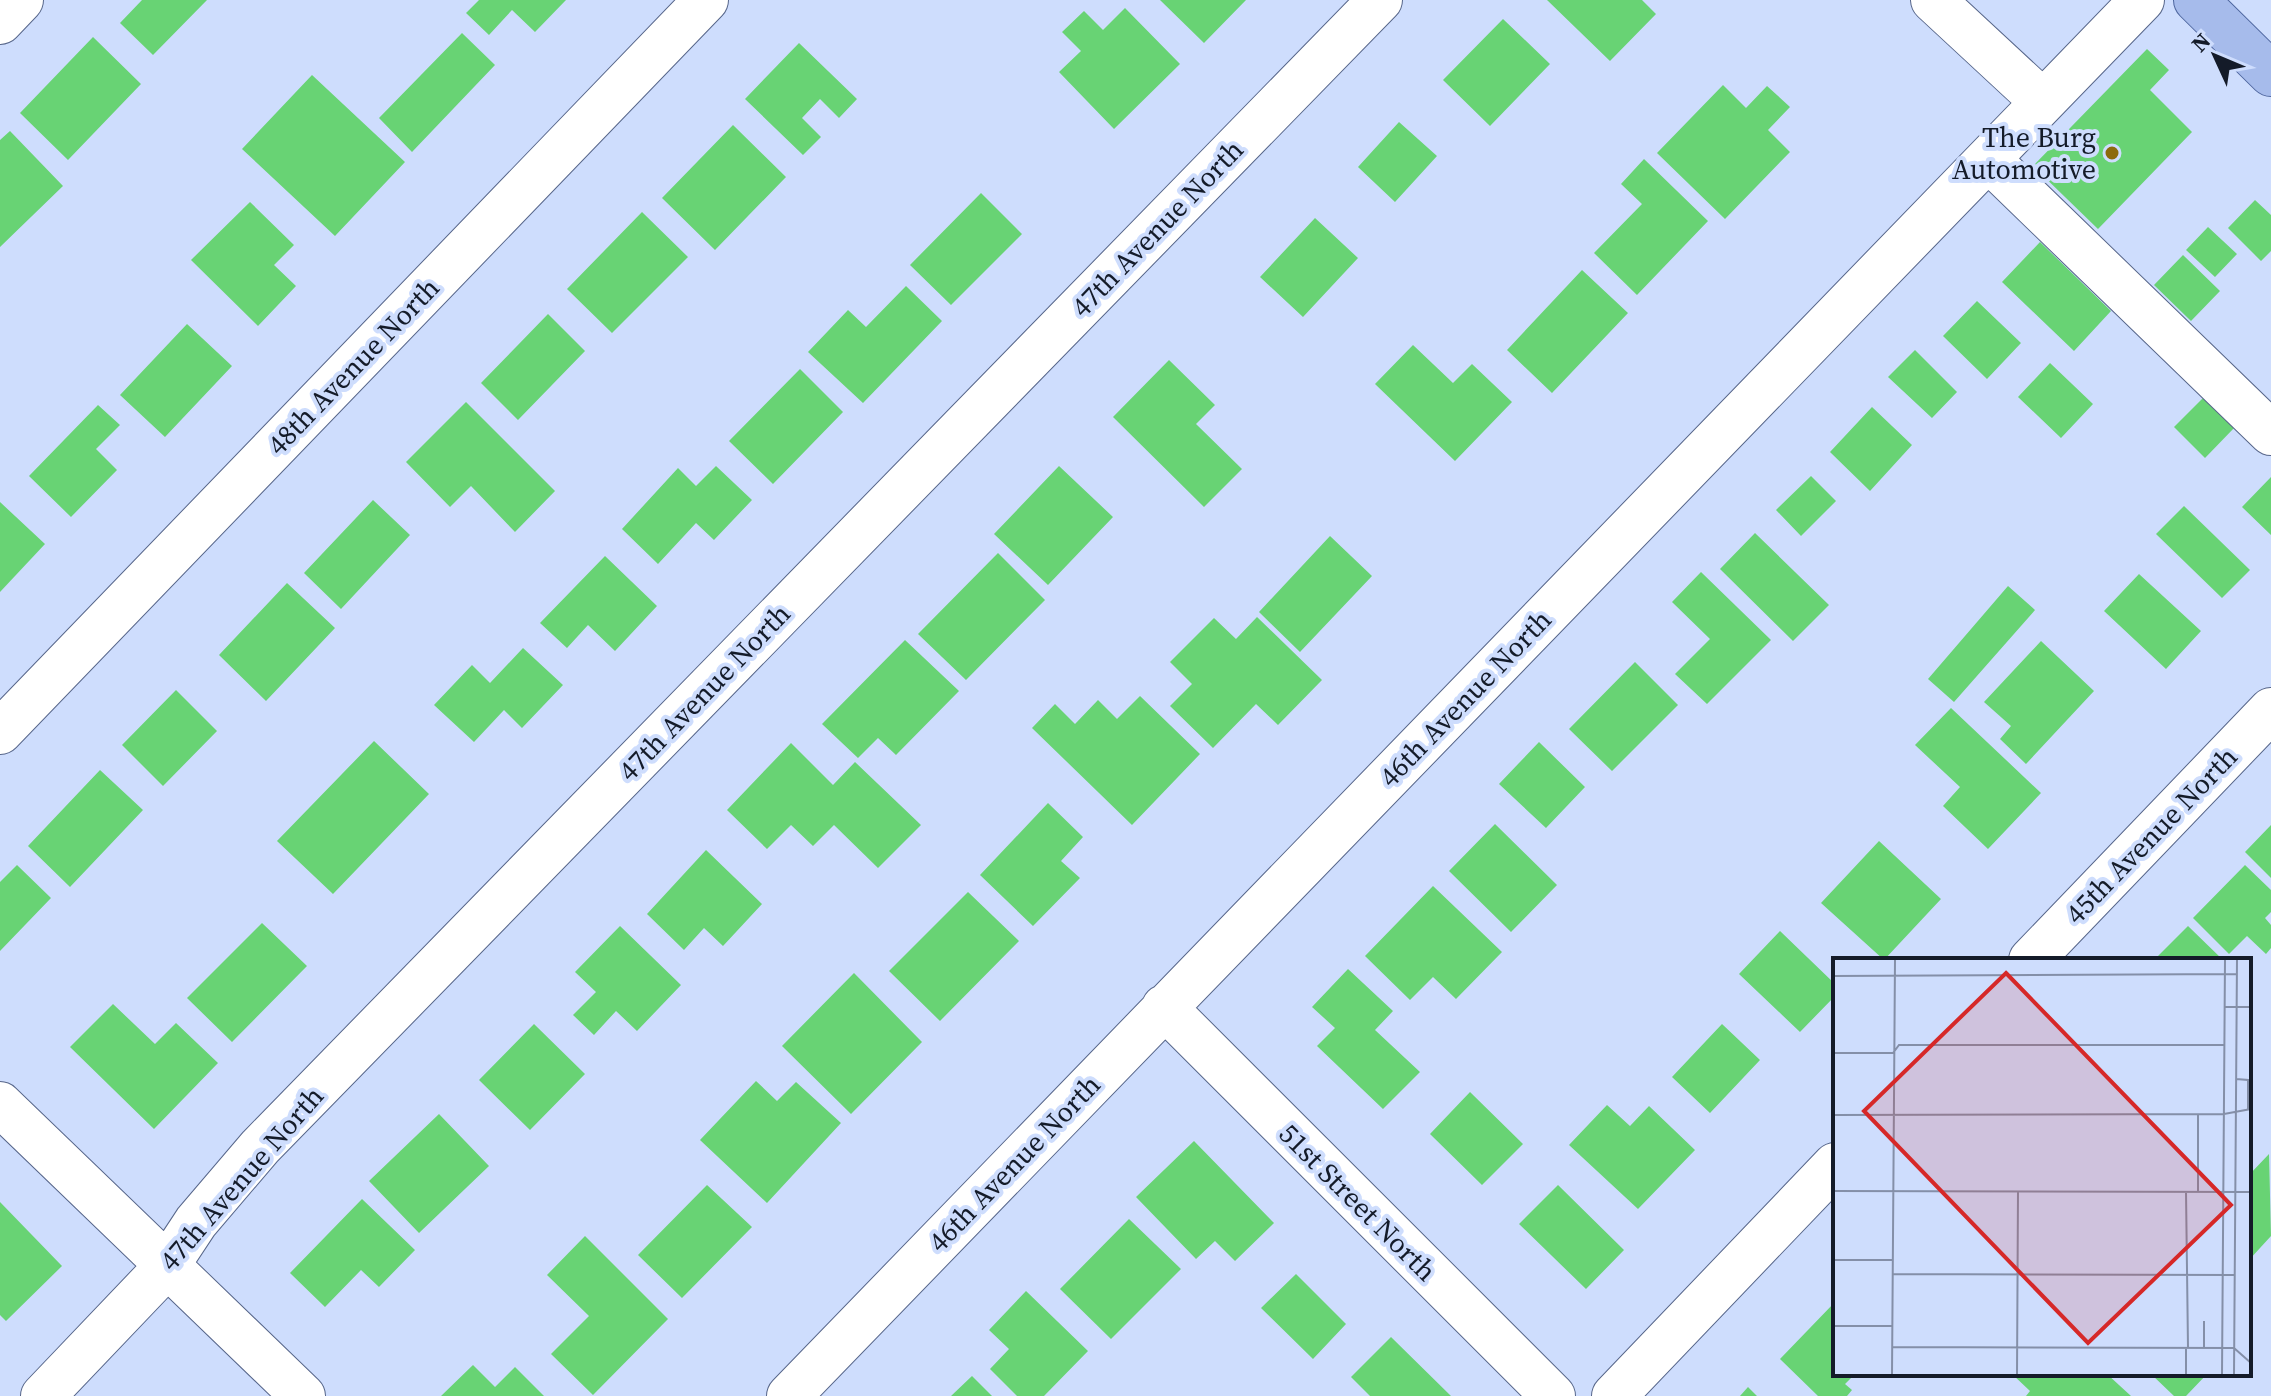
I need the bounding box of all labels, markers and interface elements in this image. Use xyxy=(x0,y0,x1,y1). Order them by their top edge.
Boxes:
north arrow xyxy=(2175,16,2255,96)
text: N xyxy=(2184,26,2217,58)
place label: The Burg Automotive xyxy=(1952,118,2096,188)
street label: 47th Avenue North xyxy=(1062,131,1252,325)
marker: The Burg Automotive xyxy=(2103,144,2121,162)
street label: 48th Avenue North xyxy=(258,269,448,463)
street label: 47th Avenue North xyxy=(609,595,799,789)
street label: 46th Avenue North xyxy=(1370,601,1560,795)
street label: 45th Avenue North xyxy=(2056,738,2246,932)
inset map xyxy=(1833,958,2251,1376)
street label: 46th Avenue North xyxy=(919,1066,1109,1260)
street label: 47th Avenue North xyxy=(150,1078,332,1278)
street label: 51st Street North xyxy=(1271,1115,1445,1289)

